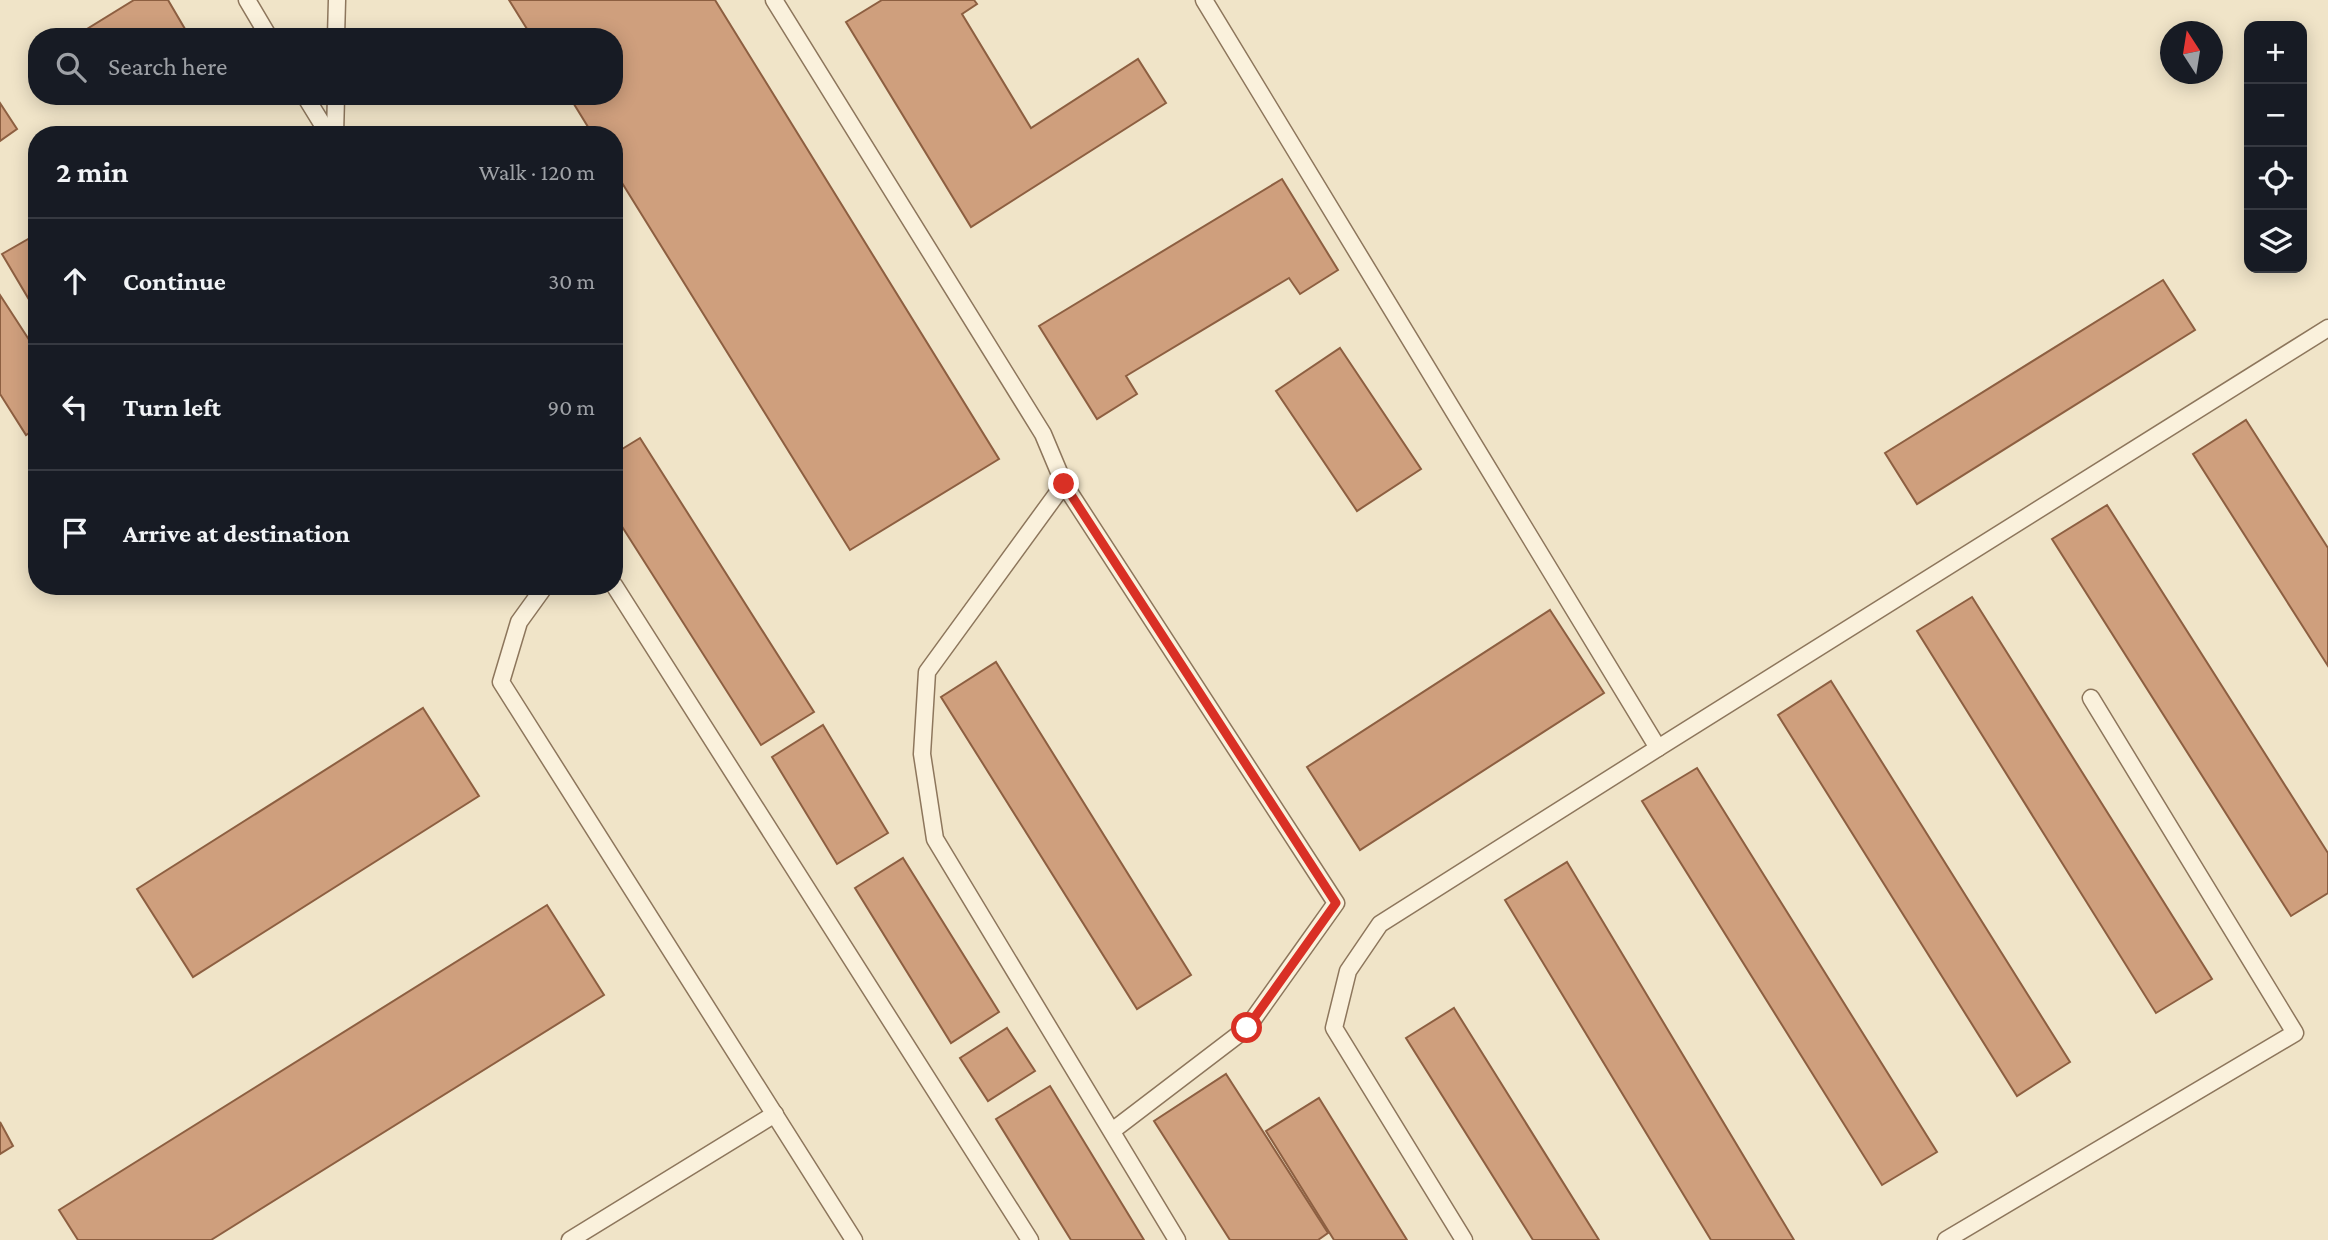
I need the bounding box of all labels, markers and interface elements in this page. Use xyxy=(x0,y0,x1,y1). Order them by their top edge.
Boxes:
north arrow xyxy=(2160,21,2223,84)
map controls xyxy=(2244,21,2307,273)
button: + xyxy=(2244,21,2307,84)
search box xyxy=(28,28,623,105)
icon: search xyxy=(52,48,90,86)
text: Search here xyxy=(108,52,227,81)
button: − xyxy=(2244,84,2307,147)
button: locate xyxy=(2244,147,2307,210)
text: 2 min xyxy=(56,155,128,188)
text: Walk · 120 m xyxy=(479,159,595,185)
button: layers xyxy=(2244,210,2307,273)
icon: ahead xyxy=(56,262,94,300)
text: Continue xyxy=(123,267,226,296)
text: 30 m xyxy=(548,268,595,294)
icon: left xyxy=(56,388,94,426)
text: Turn left xyxy=(123,393,221,422)
text: 90 m xyxy=(548,394,595,420)
route end xyxy=(1048,468,1079,499)
icon: arrive xyxy=(56,514,94,552)
text: Arrive at destination xyxy=(123,519,350,548)
route start xyxy=(1231,1012,1262,1043)

